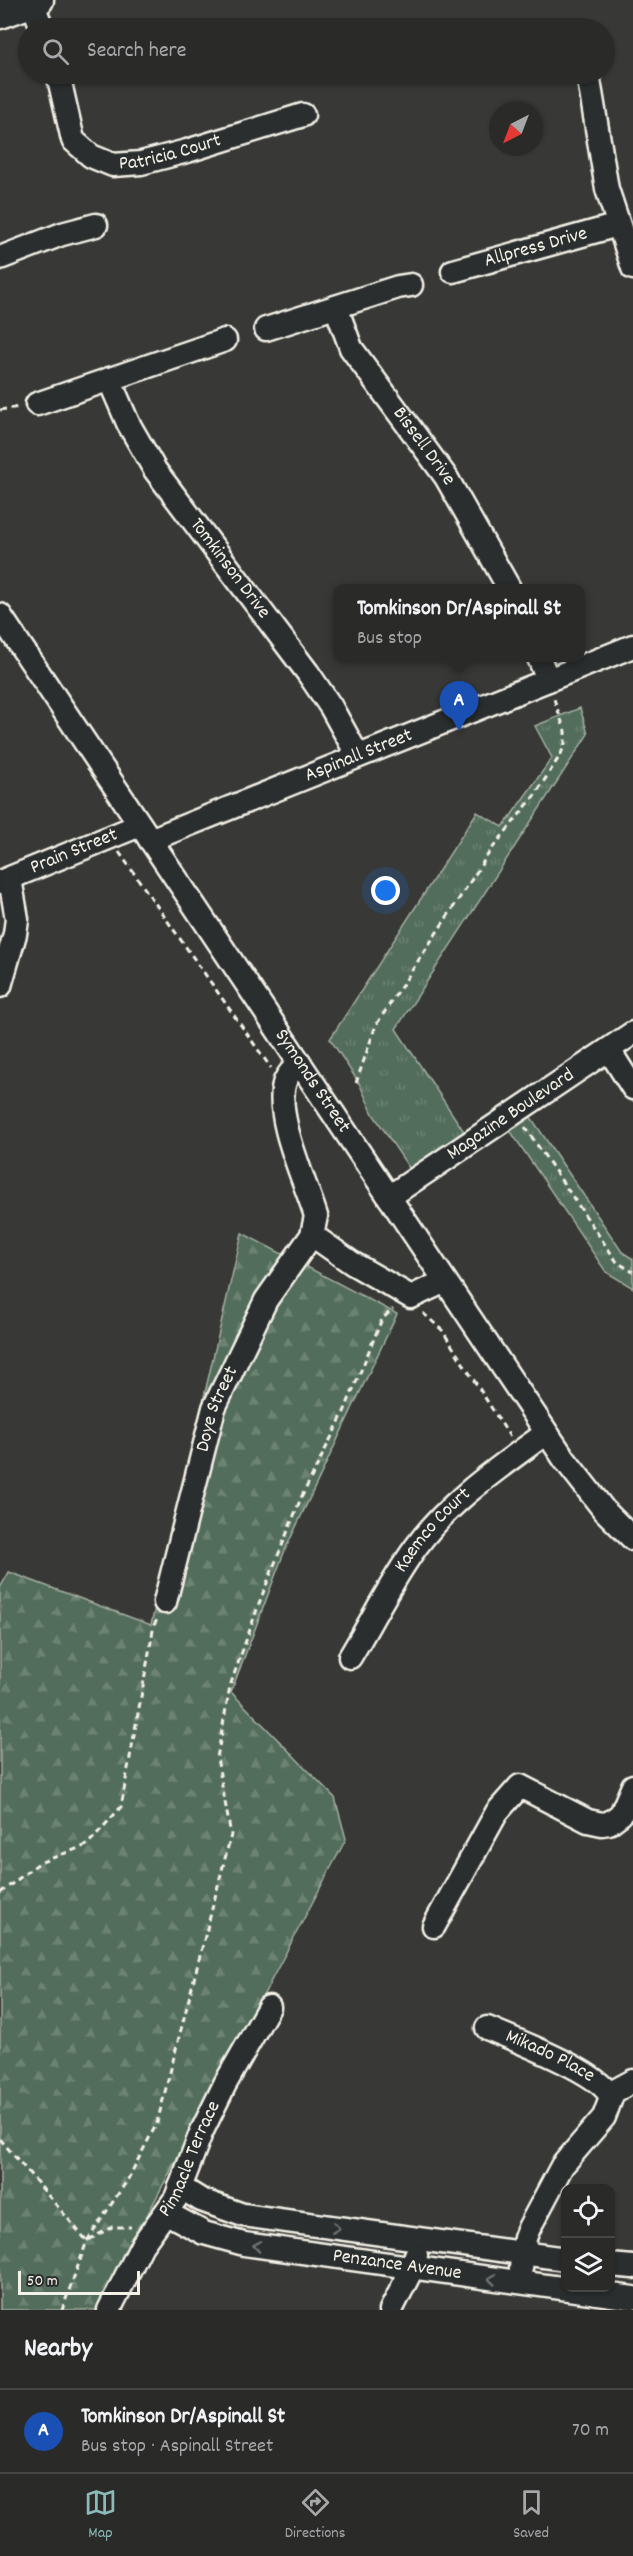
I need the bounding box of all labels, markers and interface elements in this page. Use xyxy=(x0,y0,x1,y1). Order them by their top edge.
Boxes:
search box xyxy=(18,18,615,84)
icon: search xyxy=(39,35,72,68)
text: Search here xyxy=(87,36,186,67)
north arrow xyxy=(489,102,543,156)
street label: Patricia Court xyxy=(118,127,225,179)
street label: Allpress Drive xyxy=(481,220,591,276)
street label: Bissell Drive xyxy=(385,401,462,491)
street label: Tomkinson Drive xyxy=(182,513,277,625)
popup xyxy=(333,584,585,662)
text: Tomkinson Dr/Aspinall St xyxy=(357,594,561,625)
text: Bus stop xyxy=(357,625,422,653)
pin: A xyxy=(440,682,478,731)
street label: Aspinall Street xyxy=(301,722,417,790)
street label: Prain Street xyxy=(26,822,122,882)
your location xyxy=(371,876,400,905)
street label: Symonds Street xyxy=(267,1024,357,1139)
street label: Magazine Boulevard xyxy=(442,1062,580,1168)
street label: Doye Street xyxy=(189,1362,246,1455)
street label: Kaemco Court xyxy=(388,1481,477,1578)
street label: Mikado Place xyxy=(501,2023,600,2090)
street label: Pinnacle Terrace xyxy=(152,2096,229,2223)
map controls xyxy=(561,2184,615,2292)
button: locate xyxy=(561,2184,615,2238)
one-way arrow xyxy=(331,2221,340,2233)
button: layers xyxy=(561,2238,615,2292)
one-way arrow xyxy=(252,2241,262,2253)
street label: Penzance Avenue xyxy=(331,2242,463,2288)
scale bar xyxy=(18,2268,140,2296)
text: 50 m xyxy=(27,2270,58,2293)
one-way arrow xyxy=(487,2273,496,2285)
text: Nearby xyxy=(24,2331,92,2368)
text: Tomkinson Dr/Aspinall St xyxy=(81,2402,285,2433)
text: A xyxy=(38,2417,49,2445)
text: 70 m xyxy=(572,2417,609,2445)
text: Bus stop · Aspinall Street xyxy=(81,2433,273,2461)
tab: Map xyxy=(84,2486,117,2545)
tab: Directions xyxy=(285,2486,345,2545)
tab: Saved xyxy=(513,2486,549,2545)

